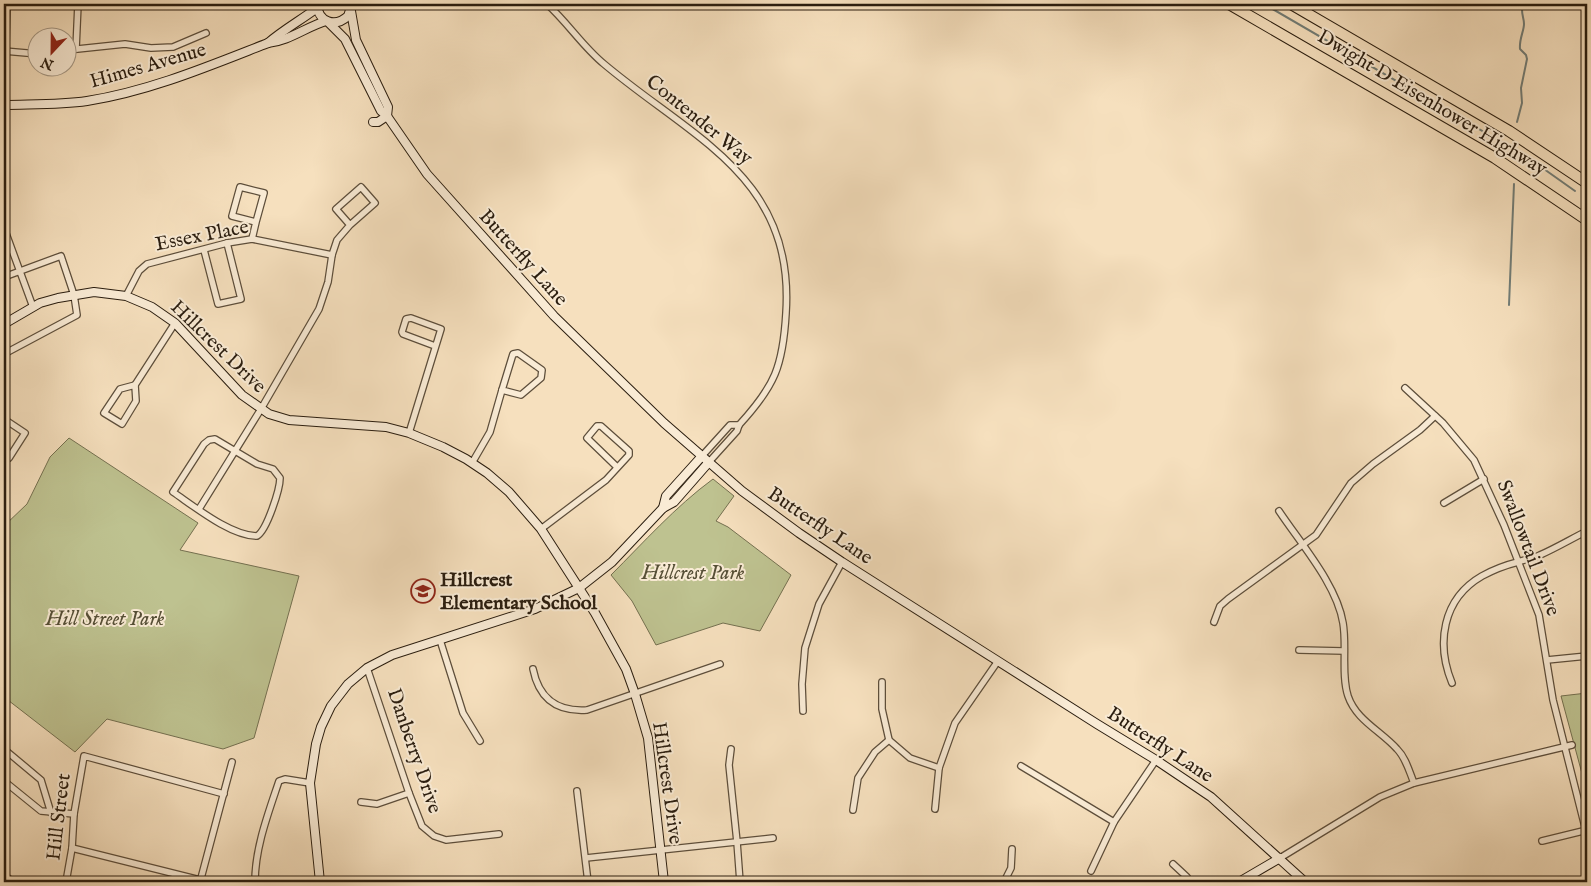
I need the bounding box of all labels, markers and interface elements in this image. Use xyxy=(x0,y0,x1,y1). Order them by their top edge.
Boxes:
street label: Dwight D Eisenhower Highway xyxy=(1312,24,1552,182)
north arrow xyxy=(28,28,78,78)
street label: Himes Avenue xyxy=(87,37,209,95)
text: N xyxy=(39,53,57,74)
street label: Contender Way xyxy=(641,69,757,171)
street label: Butterfly Lane xyxy=(473,204,573,312)
street label: Essex Place xyxy=(153,215,251,257)
street label: Hillcrest Drive xyxy=(165,295,271,399)
street label: Swallowtail Drive xyxy=(1491,476,1565,620)
street label: Butterfly Lane xyxy=(763,482,877,570)
park label: Hillcrest Park xyxy=(641,561,744,586)
place label: Hillcrest Elementary School xyxy=(440,568,598,616)
school or university icon: Hillcrest Elementary School xyxy=(410,578,436,604)
park label: Hill Street Park xyxy=(45,607,164,632)
street label: Danberry Drive xyxy=(381,685,447,817)
street label: Butterfly Lane xyxy=(1102,701,1218,789)
street label: Hillcrest Drive xyxy=(646,720,688,846)
street label: Hill Street xyxy=(41,772,77,862)

